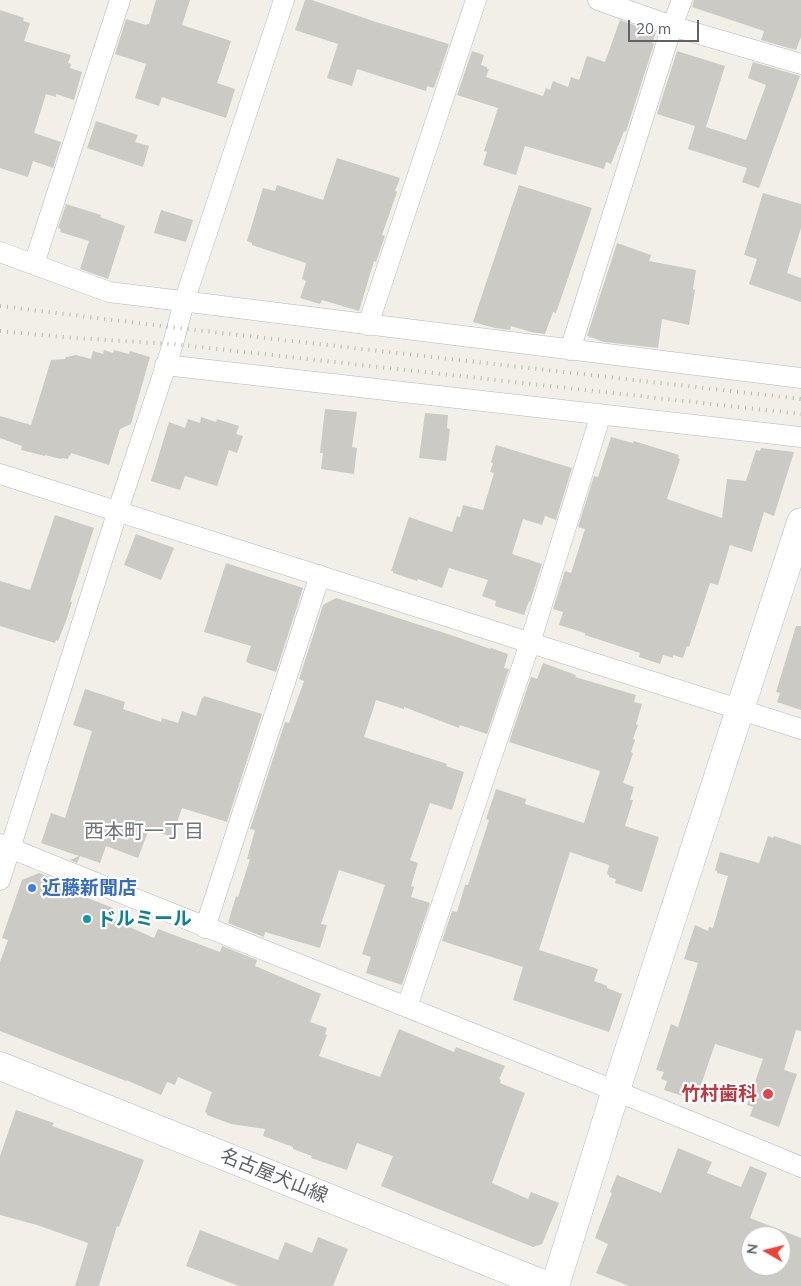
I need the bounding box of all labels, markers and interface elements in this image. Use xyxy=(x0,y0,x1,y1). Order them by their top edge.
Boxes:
scale bar xyxy=(631,10,702,42)
text: 20 m xyxy=(636,19,671,38)
district label: 西本町一丁目 xyxy=(84,820,204,844)
place label: 近藤新聞店 xyxy=(42,877,137,899)
marker: 近藤新聞店 xyxy=(26,882,38,894)
place label: ドルミール xyxy=(97,908,192,930)
marker: ドルミール xyxy=(81,913,93,925)
place label: 竹村歯科 xyxy=(681,1083,757,1105)
marker: 竹村歯科 xyxy=(761,1087,775,1101)
street label: 名古屋犬山線 xyxy=(217,1144,331,1208)
north arrow xyxy=(741,1226,791,1276)
text: N xyxy=(742,1243,762,1256)

